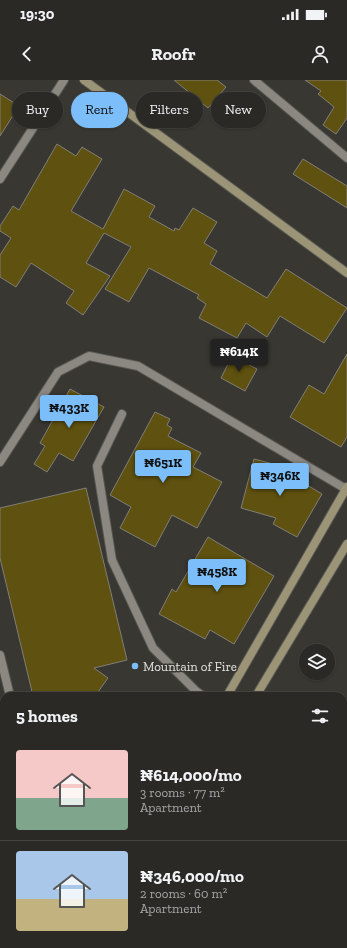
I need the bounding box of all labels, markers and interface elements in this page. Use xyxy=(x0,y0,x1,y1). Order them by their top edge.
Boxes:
text: 19:30 xyxy=(20,5,54,23)
icon: back xyxy=(16,43,38,65)
text: Roofr xyxy=(151,43,196,65)
icon: person xyxy=(309,43,331,65)
chip: Buy xyxy=(12,92,63,128)
chip: Rent xyxy=(71,92,128,128)
chip: Filters xyxy=(136,92,203,128)
chip: New xyxy=(211,92,266,128)
pin: ₦614K xyxy=(211,339,267,373)
text: ₦614K xyxy=(220,344,258,359)
pin: ₦433K xyxy=(41,395,97,429)
text: ₦433K xyxy=(49,400,89,415)
pin: ₦651K xyxy=(135,450,191,484)
text: ₦651K xyxy=(144,455,182,470)
pin: ₦346K xyxy=(252,463,308,497)
text: ₦346K xyxy=(260,468,300,483)
pin: ₦458K xyxy=(189,559,245,593)
text: ₦458K xyxy=(197,564,237,579)
map controls xyxy=(299,644,335,680)
button: layers xyxy=(299,644,335,680)
place label: Mountain of Fire xyxy=(143,659,237,674)
marker: Mountain of Fire xyxy=(130,661,140,671)
icon: filters xyxy=(309,705,331,727)
text: 5 homes xyxy=(16,706,78,726)
text: ₦614,000/mo xyxy=(140,765,242,785)
icon: home xyxy=(48,766,96,814)
text: 3 rooms · 77 m² xyxy=(140,785,225,800)
text: Apartment xyxy=(140,800,202,815)
text: ₦346,000/mo xyxy=(140,866,244,886)
icon: home xyxy=(48,867,96,915)
text: 2 rooms · 60 m² xyxy=(140,886,227,901)
text: Apartment xyxy=(140,901,202,916)

